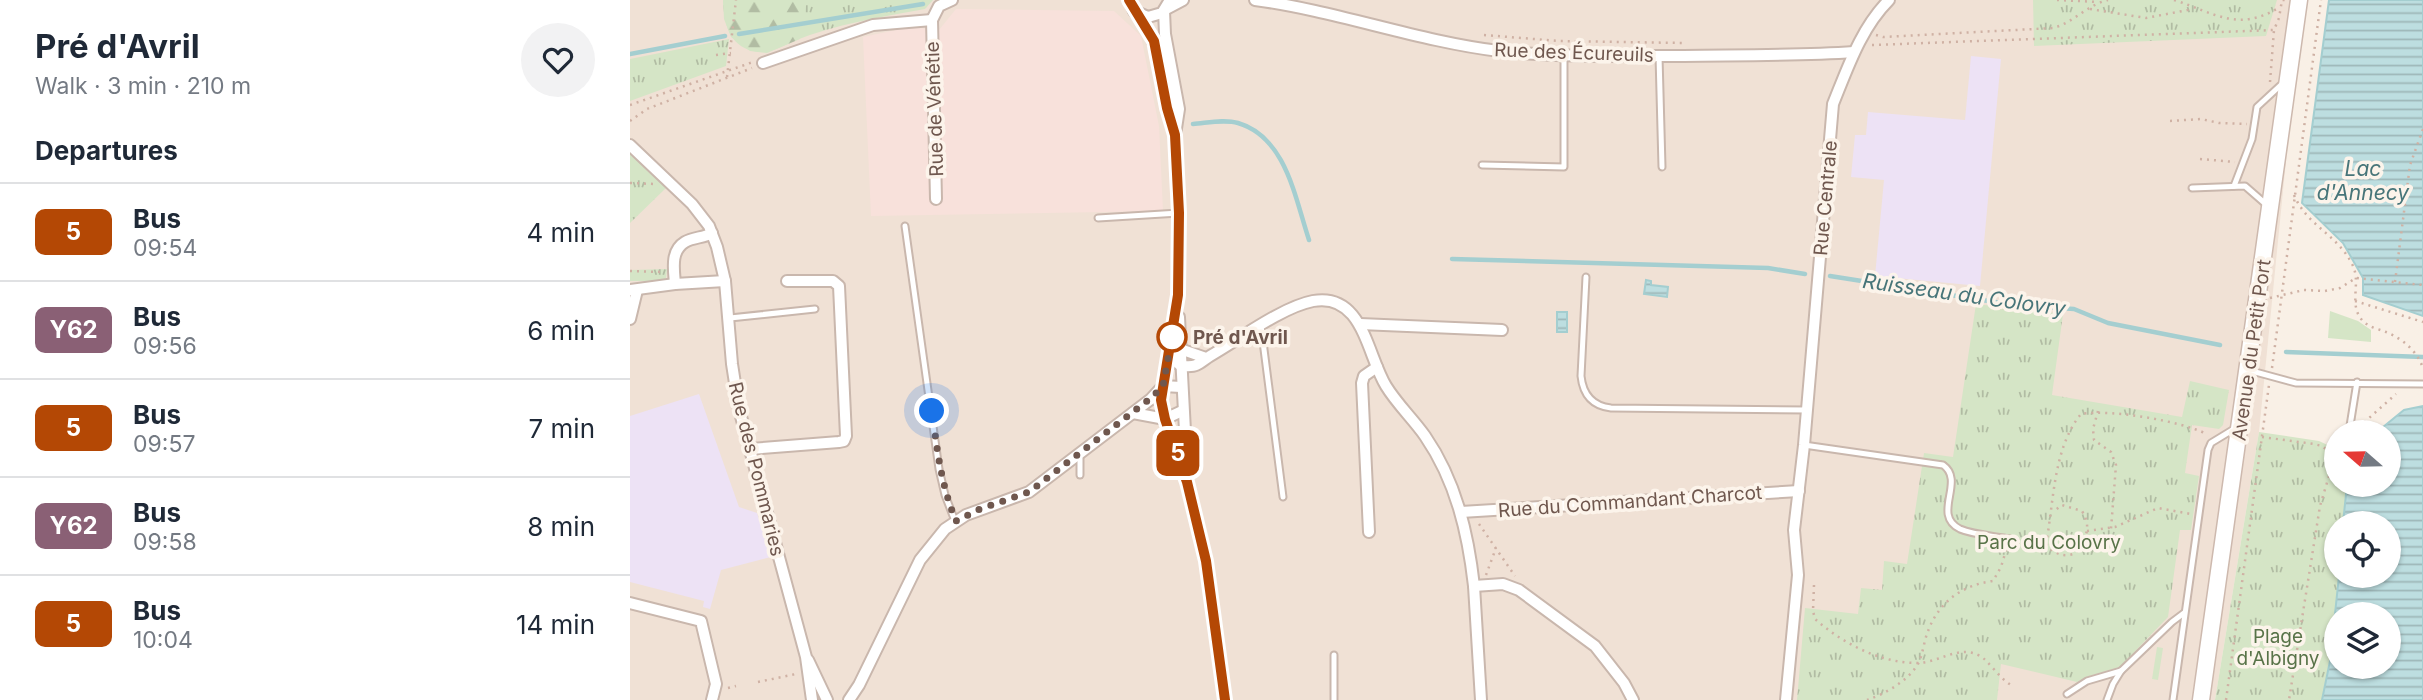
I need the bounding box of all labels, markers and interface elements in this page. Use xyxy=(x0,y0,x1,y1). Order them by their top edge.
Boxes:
button: heart xyxy=(521,23,595,97)
text: Pré d'Avril xyxy=(35,26,200,66)
street label: Rue des Écureuils xyxy=(1494,37,1654,67)
street label: Rue de Vénétie xyxy=(921,41,948,177)
text: Walk · 3 min · 210 m xyxy=(35,72,251,100)
text: Departures xyxy=(35,135,178,166)
street label: Rue Centrale xyxy=(1809,139,1842,257)
water label: Lac d'Annecy xyxy=(2317,156,2410,205)
text: Bus xyxy=(133,203,181,234)
text: 5 xyxy=(66,217,81,246)
text: 4 min xyxy=(526,217,595,248)
text: 09:54 xyxy=(133,234,197,262)
street label: Avenue du Petit Port xyxy=(2227,258,2276,442)
water label: Ruisseau du Colovry xyxy=(1861,268,2068,321)
text: Bus xyxy=(133,301,181,332)
text: Y62 xyxy=(49,315,98,344)
text: 6 min xyxy=(527,315,595,346)
marker: Pré d'Avril xyxy=(1157,322,1187,352)
place label: Pré d'Avril xyxy=(1193,326,1288,349)
text: 09:56 xyxy=(133,332,197,360)
street label: Rue des Pommaries xyxy=(724,380,789,559)
your location xyxy=(914,393,949,428)
text: Bus xyxy=(133,399,181,430)
text: 5 xyxy=(66,413,81,442)
text: 7 min xyxy=(529,413,595,444)
north arrow xyxy=(2324,420,2401,497)
map controls xyxy=(2324,420,2401,679)
text: 09:57 xyxy=(133,430,195,458)
line badge: 5 xyxy=(1155,430,1201,476)
text: 5 xyxy=(1170,438,1186,467)
street label: Rue du Commandant Charcot xyxy=(1497,481,1763,522)
text: Bus xyxy=(133,497,181,528)
text: Y62 xyxy=(49,511,98,540)
text: 8 min xyxy=(527,511,595,542)
button: locate xyxy=(2324,511,2401,588)
text: 09:58 xyxy=(133,528,197,556)
park label: Parc du Colovry xyxy=(1977,531,2121,554)
text: Bus xyxy=(133,595,181,626)
button: layers xyxy=(2324,602,2401,679)
text: 5 xyxy=(66,609,81,638)
text: 14 min xyxy=(516,609,595,640)
park label: Plage d'Albigny xyxy=(2236,625,2320,670)
text: 10:04 xyxy=(133,626,193,654)

